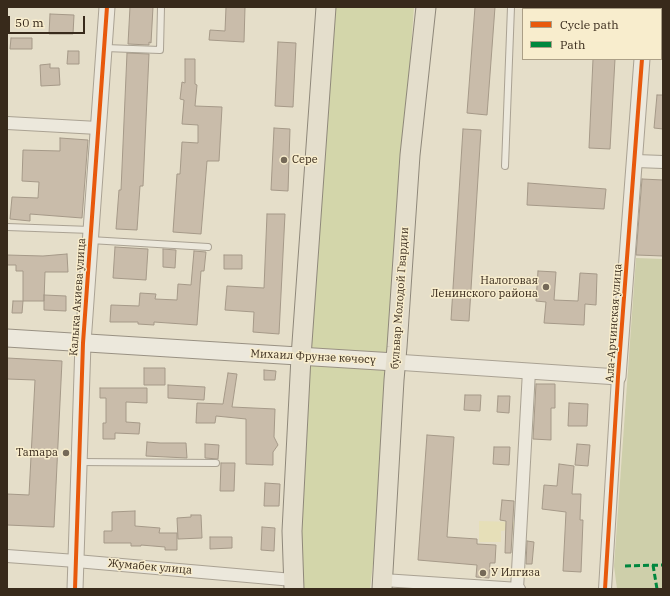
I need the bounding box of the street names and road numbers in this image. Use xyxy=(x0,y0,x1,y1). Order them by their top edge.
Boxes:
street label: бульвар Молодой Гвардии xyxy=(388,226,412,370)
street label: Калыка Акиева улица xyxy=(67,238,89,356)
street label: Ала-Арчинская улица xyxy=(603,263,625,383)
street label: Михаил Фрунзе көчөсү xyxy=(250,347,376,367)
street label: Жумабек улица xyxy=(108,557,192,577)

